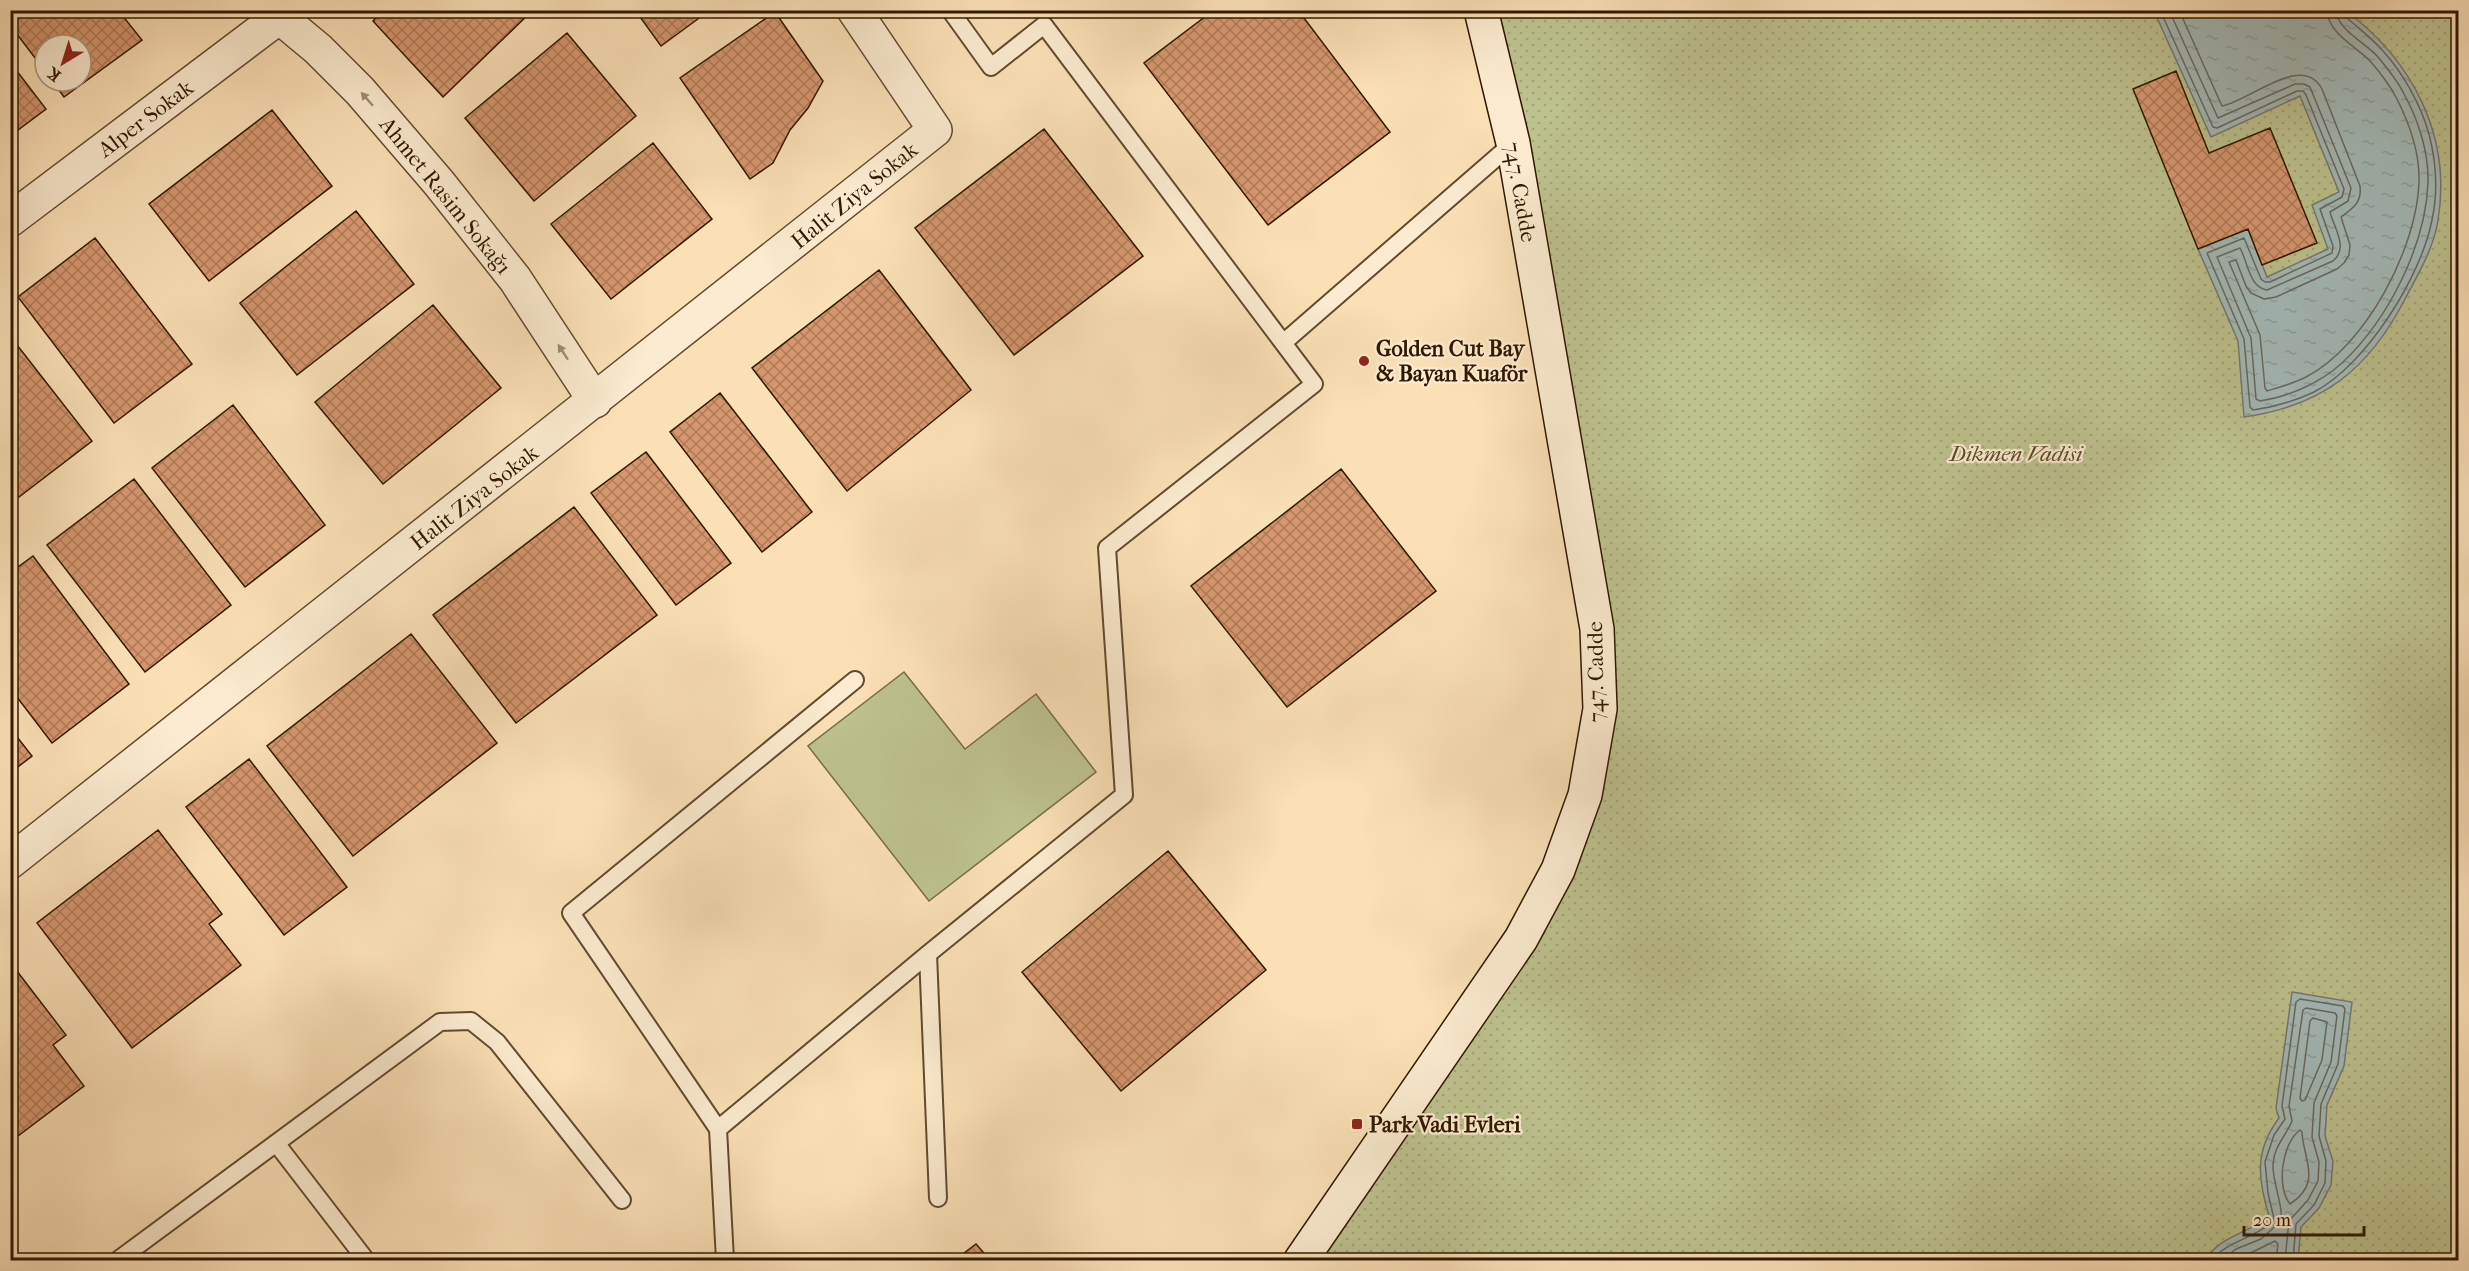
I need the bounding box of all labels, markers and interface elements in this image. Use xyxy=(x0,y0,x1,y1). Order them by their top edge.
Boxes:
north arrow xyxy=(33,33,93,93)
text: K xyxy=(43,63,65,85)
street label: Alper Sokak xyxy=(92,74,199,164)
one-way arrow xyxy=(361,92,374,107)
street label: Ahmet Rasim Sokağı xyxy=(373,111,517,280)
street label: Halit Ziya Sokak xyxy=(786,136,924,255)
street label: 747. Cadde xyxy=(1498,140,1542,244)
place label: Golden Cut Bay & Bayan Kuaför xyxy=(1376,336,1528,387)
one-way arrow xyxy=(558,344,569,360)
marker: Golden Cut Bay & Bayan Kuaför xyxy=(1357,354,1371,368)
street label: Halit Ziya Sokak xyxy=(405,439,544,556)
park label: Dikmen Vadisi xyxy=(1948,441,2084,467)
street label: 747. Cadde xyxy=(1582,621,1610,723)
place label: Park Vadi Evleri xyxy=(1369,1112,1521,1138)
marker: Park Vadi Evleri xyxy=(1350,1117,1364,1131)
scale bar xyxy=(2244,1199,2364,1237)
text: 20 m xyxy=(2253,1210,2291,1231)

